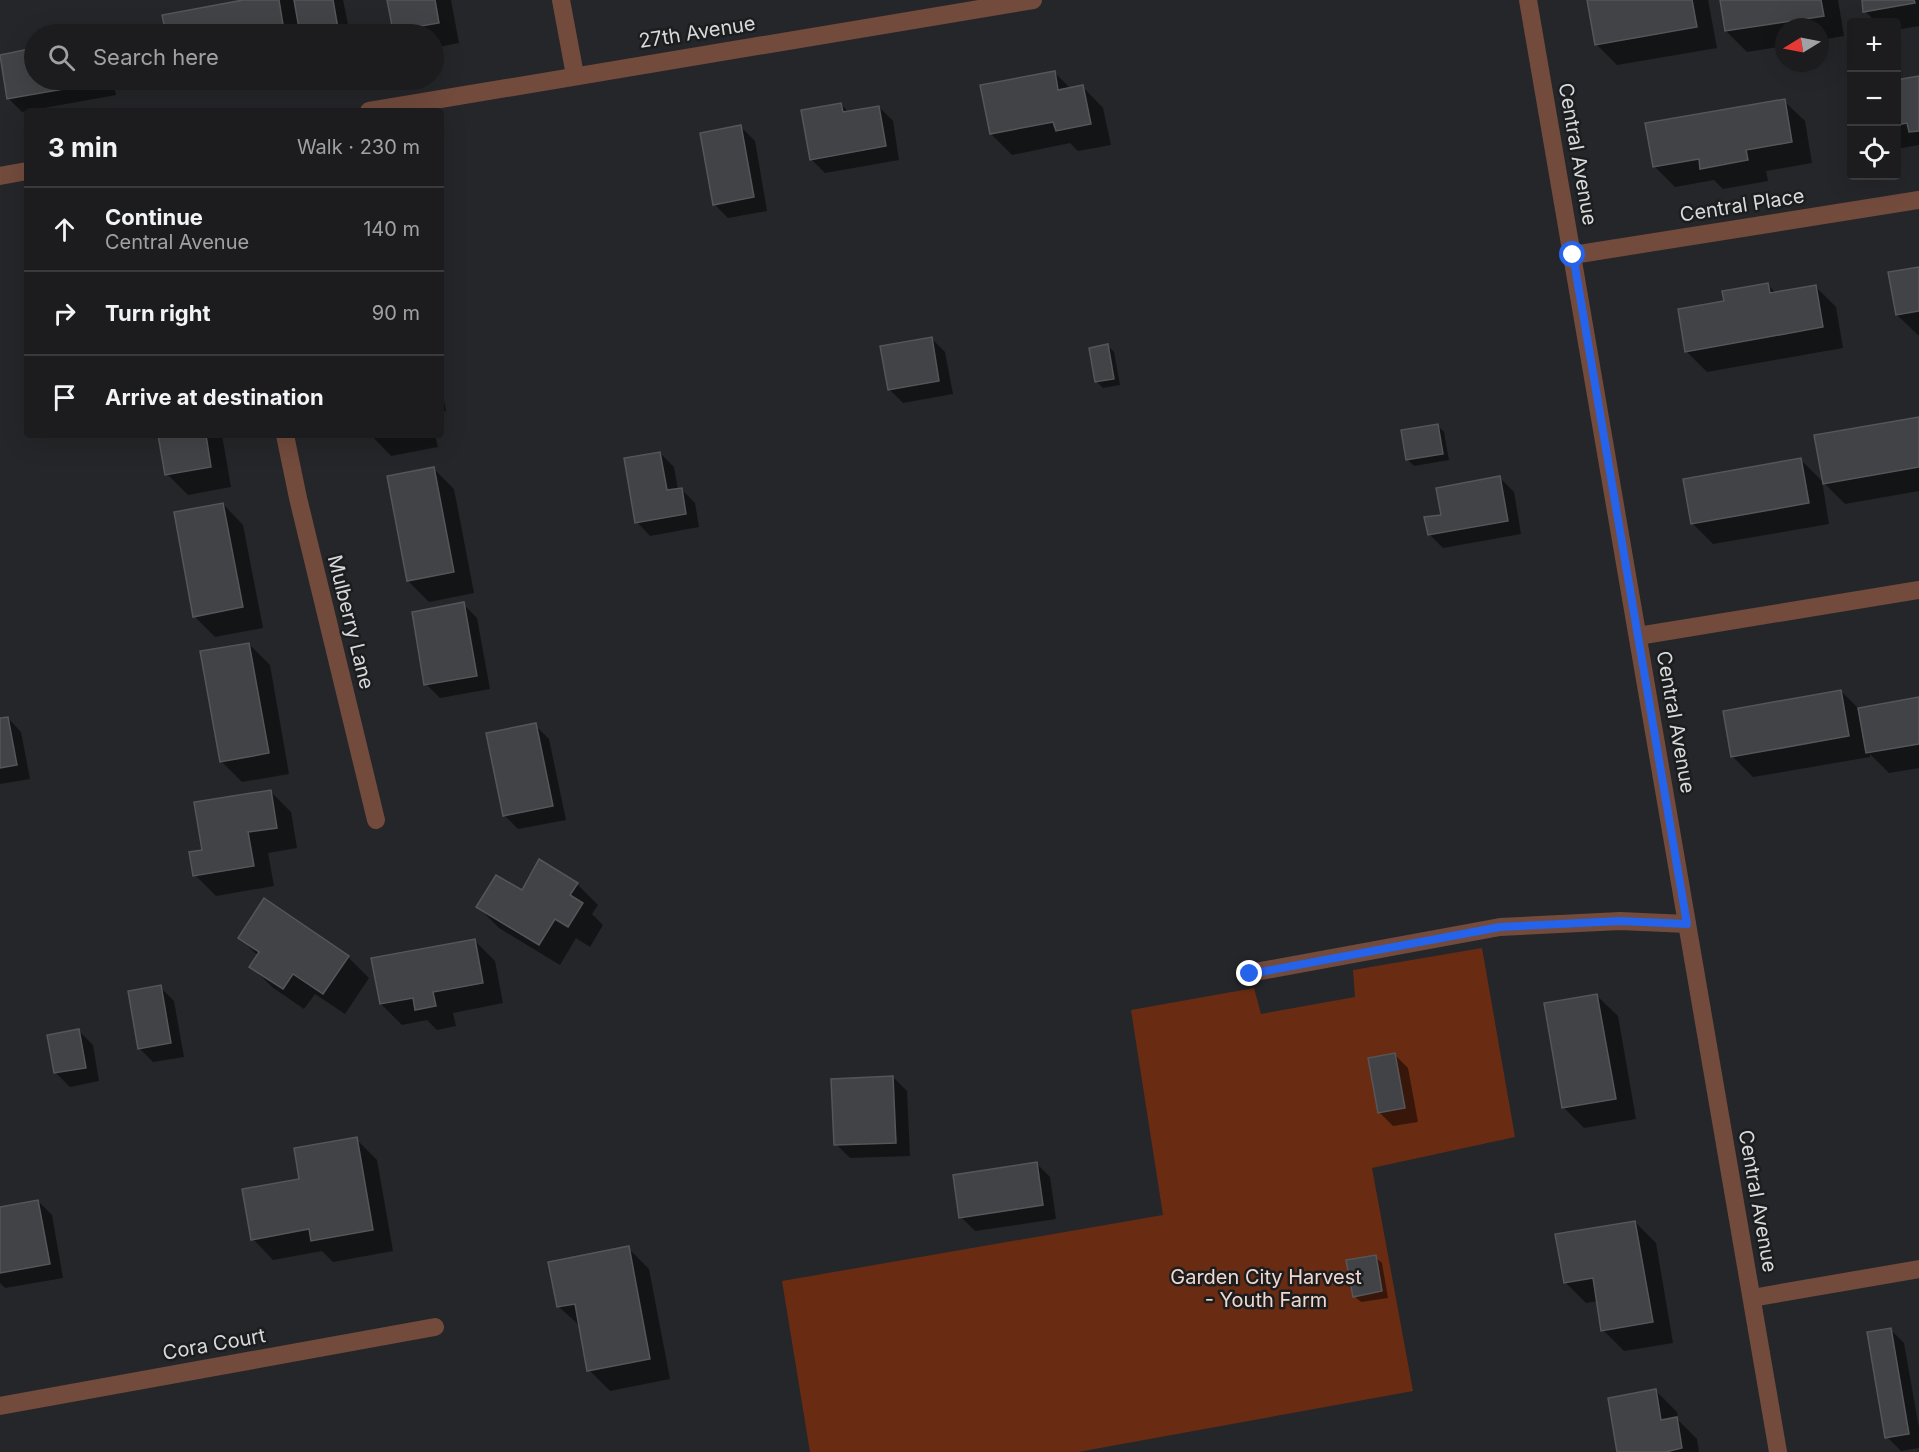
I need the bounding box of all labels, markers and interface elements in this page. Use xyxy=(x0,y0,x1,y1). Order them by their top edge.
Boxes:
street label: 27th Avenue xyxy=(637,11,757,53)
north arrow xyxy=(1775,18,1829,72)
map controls xyxy=(1847,18,1901,180)
button: + xyxy=(1847,18,1901,72)
search box xyxy=(24,24,444,90)
icon: search xyxy=(45,41,78,74)
text: Search here xyxy=(93,44,219,70)
button: − xyxy=(1847,72,1901,126)
street label: Central Avenue xyxy=(1554,81,1602,227)
button: locate xyxy=(1847,126,1901,180)
text: 3 min xyxy=(48,132,118,163)
text: Walk · 230 m xyxy=(297,135,420,159)
street label: Central Place xyxy=(1678,183,1806,227)
text: Continue xyxy=(105,204,203,230)
icon: ahead xyxy=(48,213,81,246)
text: 140 m xyxy=(363,217,420,241)
text: Central Avenue xyxy=(105,230,249,254)
route start xyxy=(1559,241,1585,267)
icon: right xyxy=(48,297,81,330)
text: Turn right xyxy=(105,300,211,326)
text: 90 m xyxy=(372,301,420,325)
icon: arrive xyxy=(48,381,81,414)
text: Arrive at destination xyxy=(105,384,324,410)
street label: Mulberry Lane xyxy=(323,553,379,691)
street label: Central Avenue xyxy=(1652,649,1700,795)
route end xyxy=(1236,960,1262,986)
street label: Central Avenue xyxy=(1734,1128,1782,1274)
park label: Garden City Harvest - Youth Farm xyxy=(1170,1265,1362,1312)
street label: Cora Court xyxy=(161,1323,268,1365)

